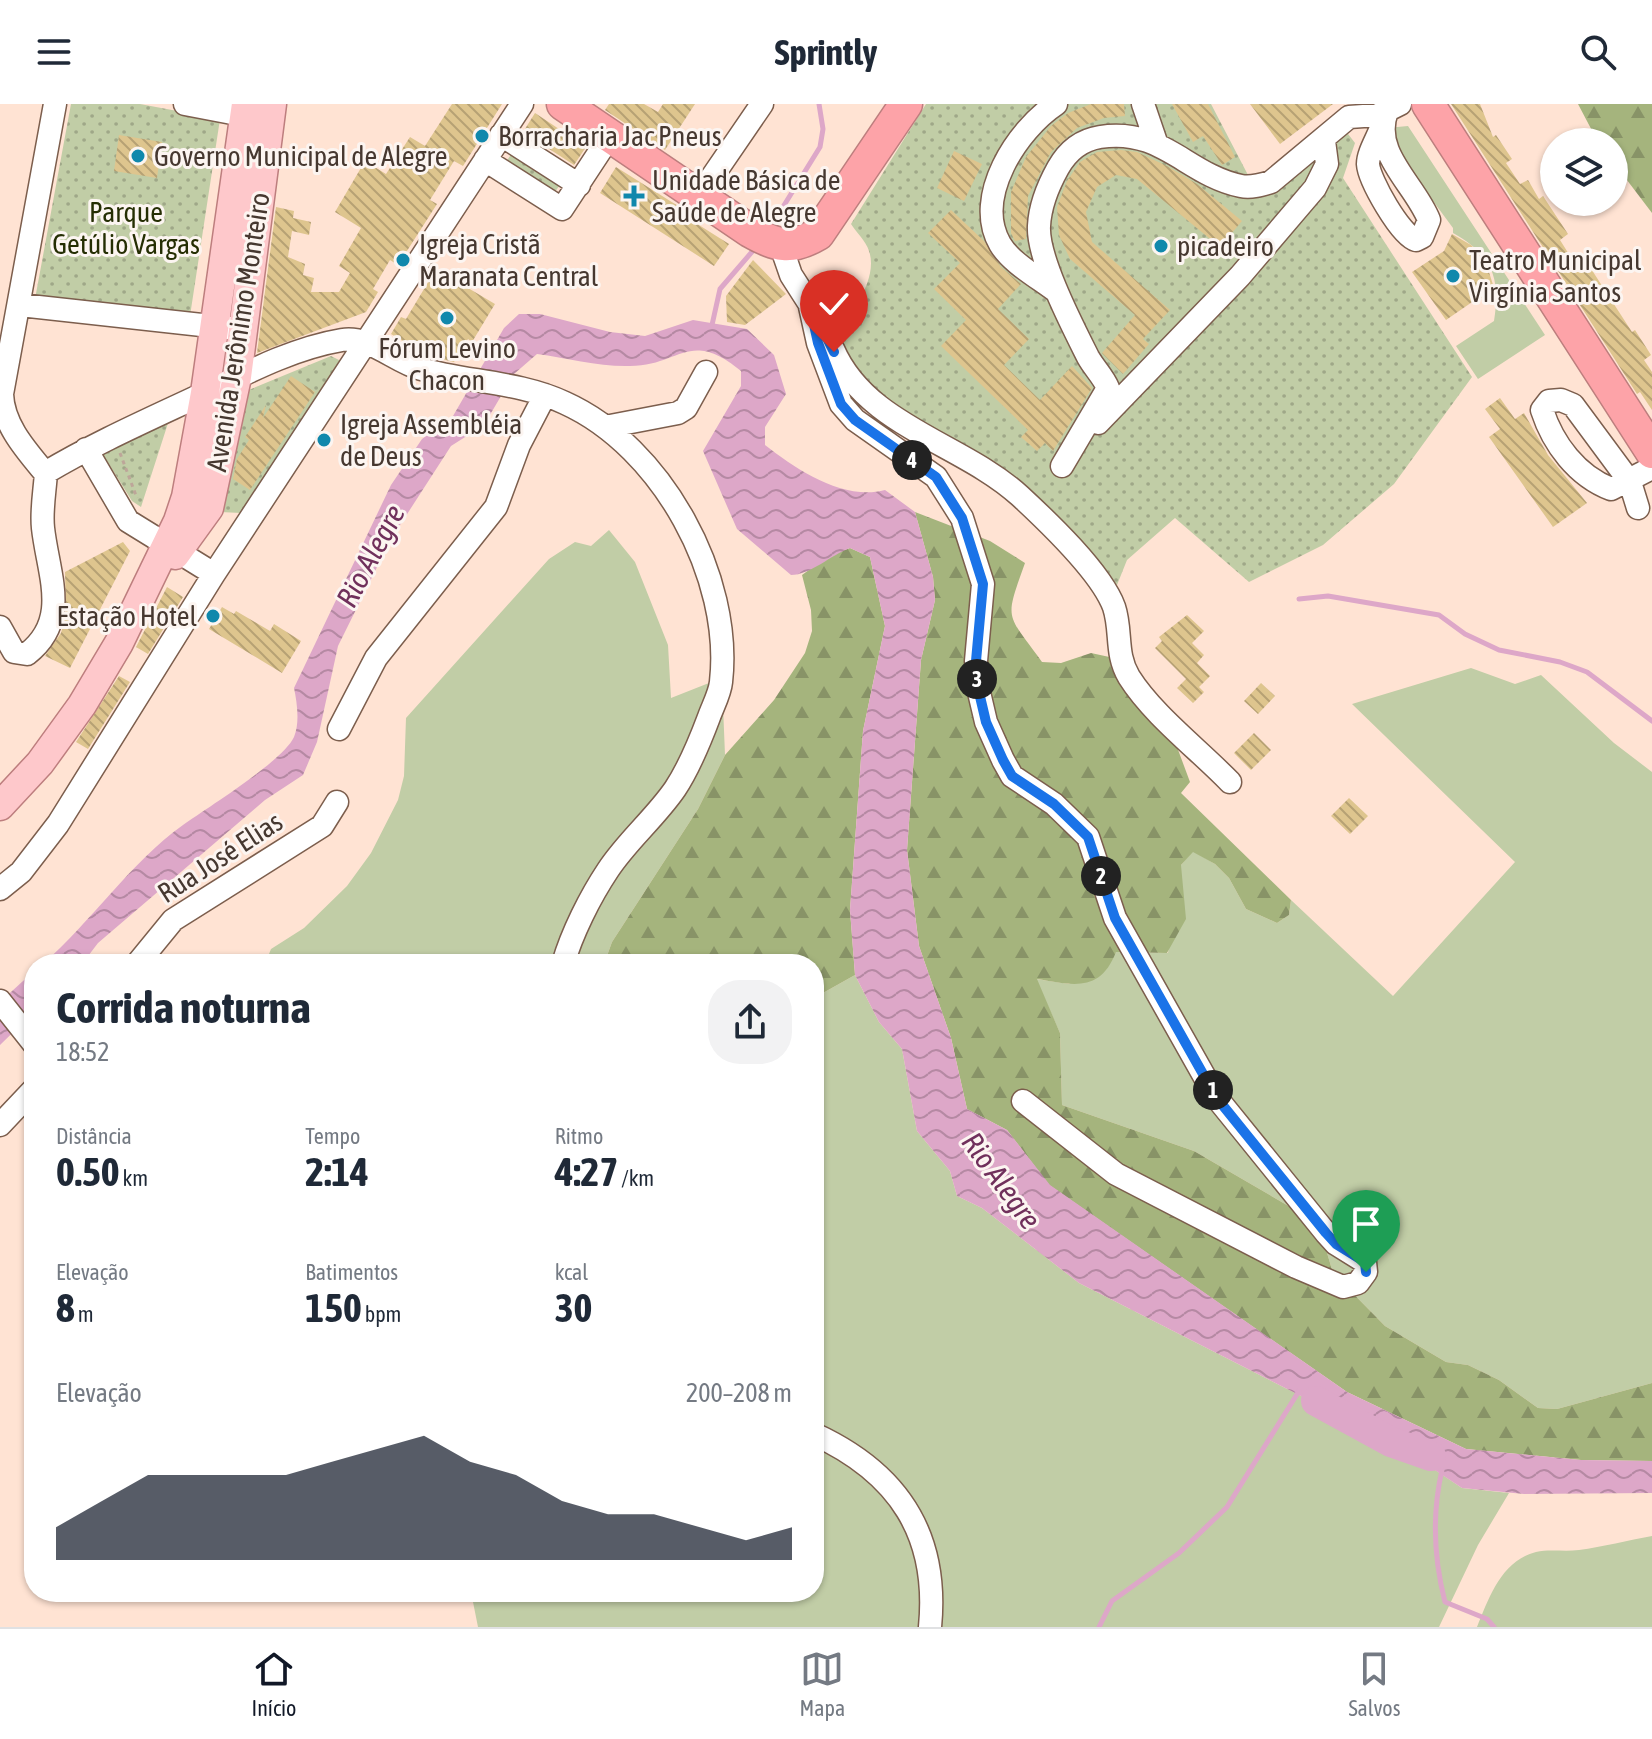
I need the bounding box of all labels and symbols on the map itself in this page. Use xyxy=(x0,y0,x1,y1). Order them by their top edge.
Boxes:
place label: Borracharia Jac Pneus xyxy=(498,120,722,152)
marker: Borracharia Jac Pneus xyxy=(473,127,491,145)
place label: Governo Municipal de Alegre xyxy=(154,140,448,172)
marker: Governo Municipal de Alegre xyxy=(129,147,147,165)
place label: Unidade Básica de Saúde de Alegre xyxy=(652,164,840,228)
marker: Unidade Básica de Saúde de Alegre xyxy=(623,185,645,207)
street label: Avenida Jerônimo Monteiro xyxy=(200,190,276,474)
park label: Parque Getúlio Vargas xyxy=(52,196,200,260)
place label: Igreja Cristã Maranata Central xyxy=(419,228,599,292)
place label: picadeiro xyxy=(1177,230,1274,262)
marker: picadeiro xyxy=(1152,237,1170,255)
place label: Teatro Municipal Virgínia Santos xyxy=(1469,244,1642,308)
marker: Igreja Cristã Maranata Central xyxy=(394,251,412,269)
marker: Teatro Municipal Virgínia Santos xyxy=(1444,267,1462,285)
pin xyxy=(800,270,868,352)
marker: Fórum Levino Chacon xyxy=(438,309,456,327)
place label: Fórum Levino Chacon xyxy=(378,332,516,396)
place label: Igreja Assembléia de Deus xyxy=(340,408,522,472)
marker: Igreja Assembléia de Deus xyxy=(315,431,333,449)
pin: 4 xyxy=(892,440,932,480)
water label: Rio Alegre xyxy=(329,499,411,613)
place label: Estação Hotel xyxy=(56,600,198,632)
marker: Estação Hotel xyxy=(204,607,222,625)
pin: 3 xyxy=(957,659,997,699)
street label: Rua José Elias xyxy=(152,805,288,909)
pin: 2 xyxy=(1081,856,1121,896)
pin: 1 xyxy=(1193,1070,1233,1110)
water label: Rio Alegre xyxy=(955,1126,1048,1235)
pin xyxy=(1332,1190,1400,1272)

